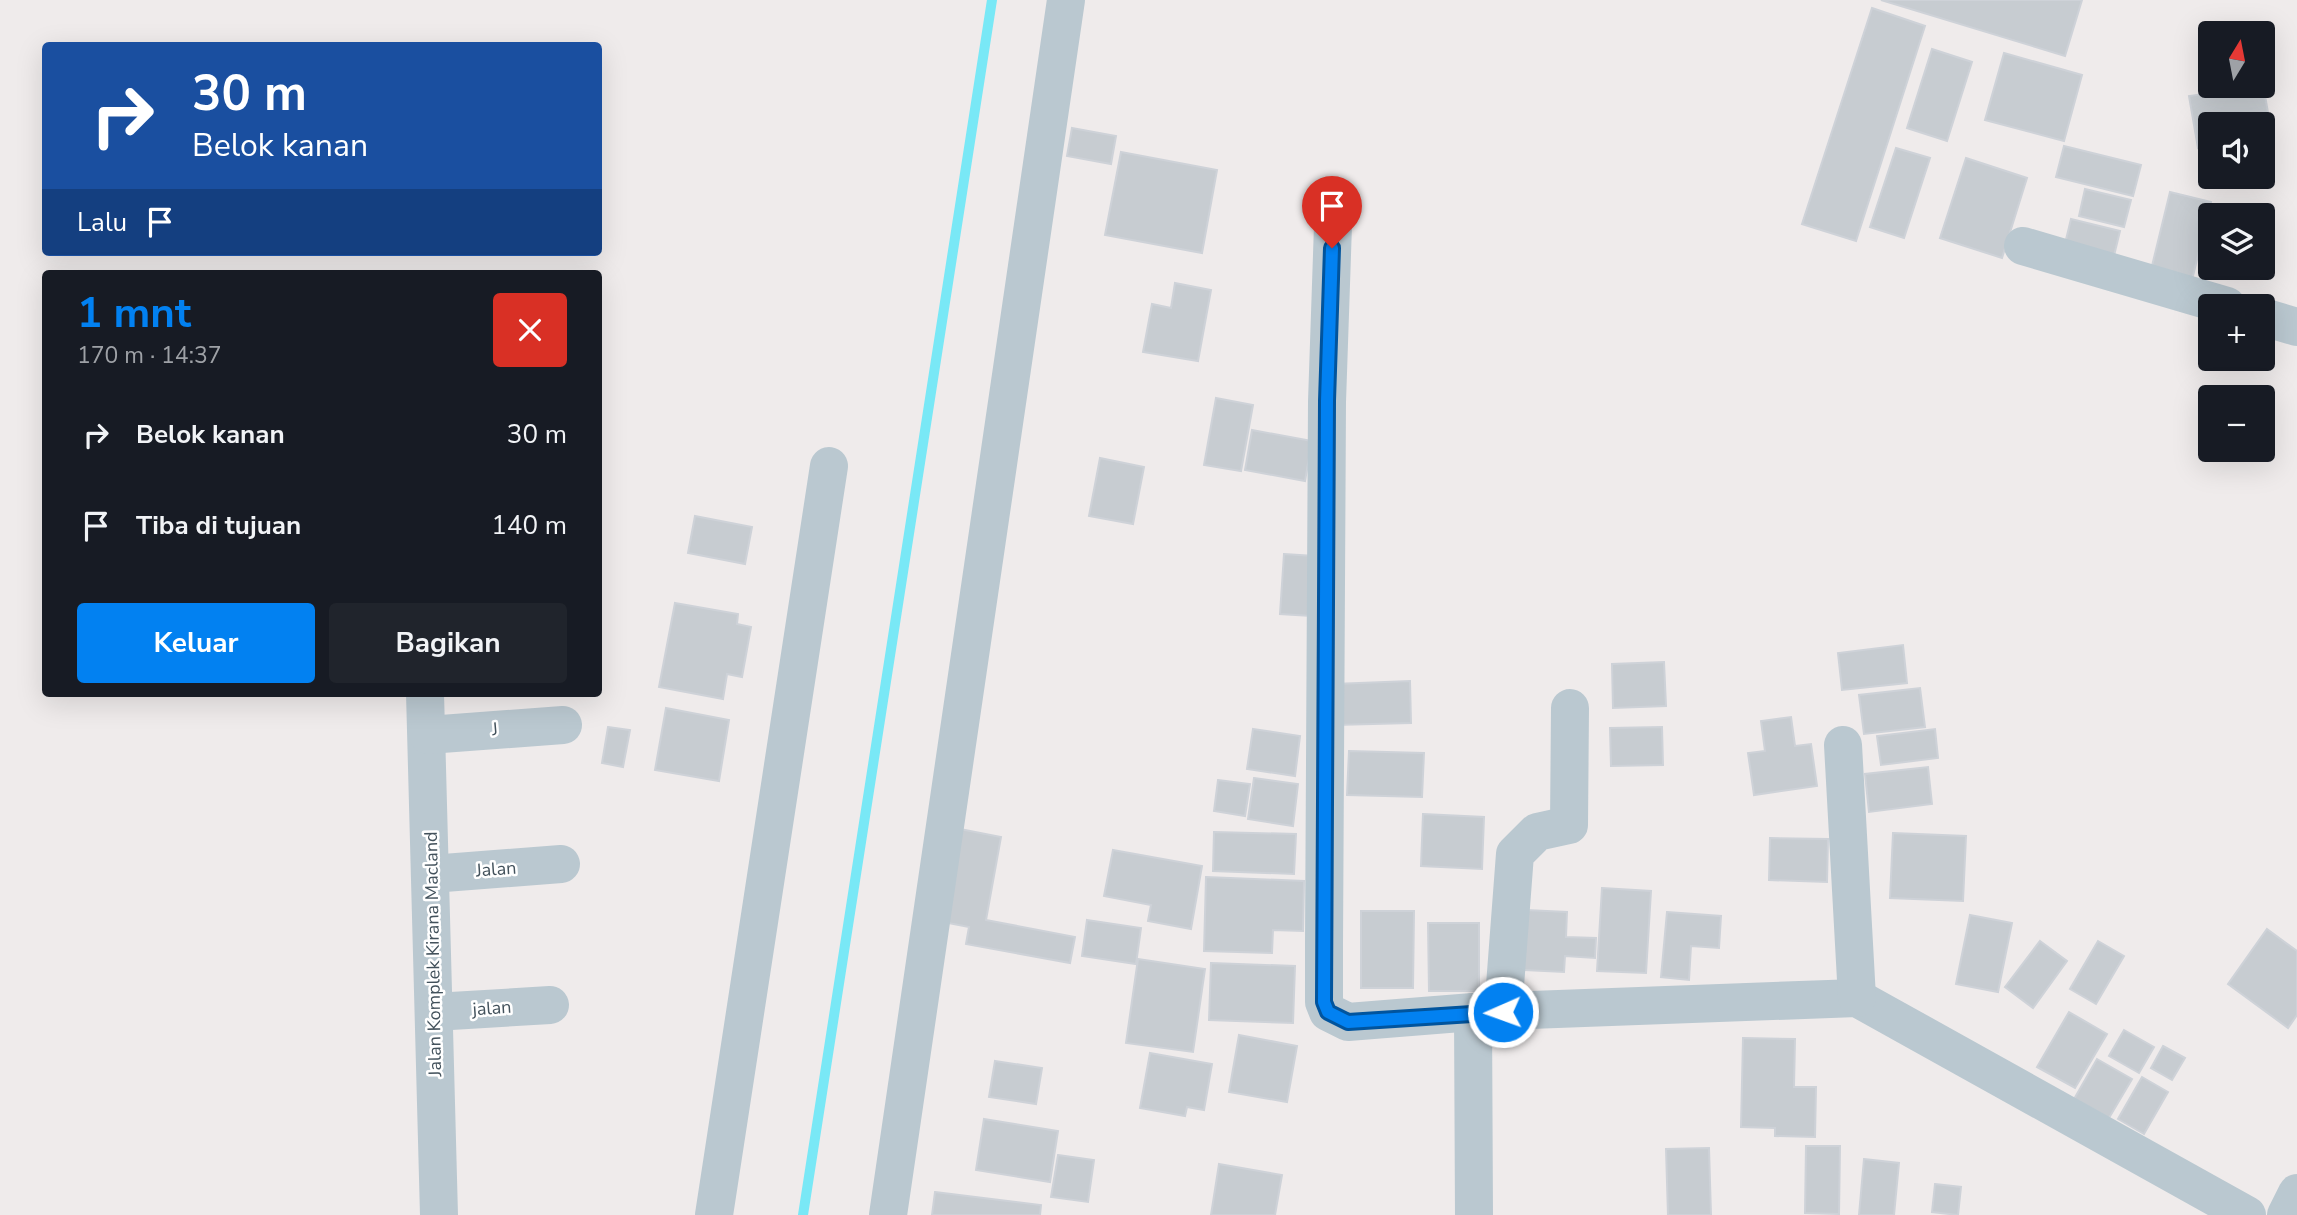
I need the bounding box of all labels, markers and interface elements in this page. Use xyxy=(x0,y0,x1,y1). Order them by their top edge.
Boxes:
north arrow xyxy=(2198,21,2275,98)
map controls xyxy=(2198,21,2275,462)
text: 30 m xyxy=(192,60,307,127)
icon: right xyxy=(77,70,168,161)
button: sound xyxy=(2198,112,2275,189)
text: Belok kanan xyxy=(192,124,368,167)
pin xyxy=(1302,176,1362,248)
icon: arrive xyxy=(1313,187,1351,225)
icon: arrive xyxy=(141,203,179,241)
button: layers xyxy=(2198,203,2275,280)
text: Lalu xyxy=(77,205,127,240)
text: 1 mnt xyxy=(77,285,191,342)
button: close xyxy=(493,293,567,367)
button: + xyxy=(2198,294,2275,371)
text: 170 m · 14:37 xyxy=(77,340,222,371)
button: − xyxy=(2198,385,2275,462)
icon: right xyxy=(77,416,115,454)
text: Belok kanan xyxy=(136,417,285,452)
text: 30 m xyxy=(507,417,567,452)
icon: arrive xyxy=(77,507,115,545)
text: Tiba di tujuan xyxy=(136,508,301,543)
text: 140 m xyxy=(491,508,567,543)
button: Keluar xyxy=(77,603,315,683)
button: Bagikan xyxy=(329,603,567,683)
street label: J xyxy=(490,717,499,741)
street label: Jalan Komplek Kirana Macland xyxy=(419,831,447,1078)
street label: Jalan xyxy=(474,856,517,882)
position arrow xyxy=(1466,975,1540,1049)
street label: jalan xyxy=(470,995,512,1021)

